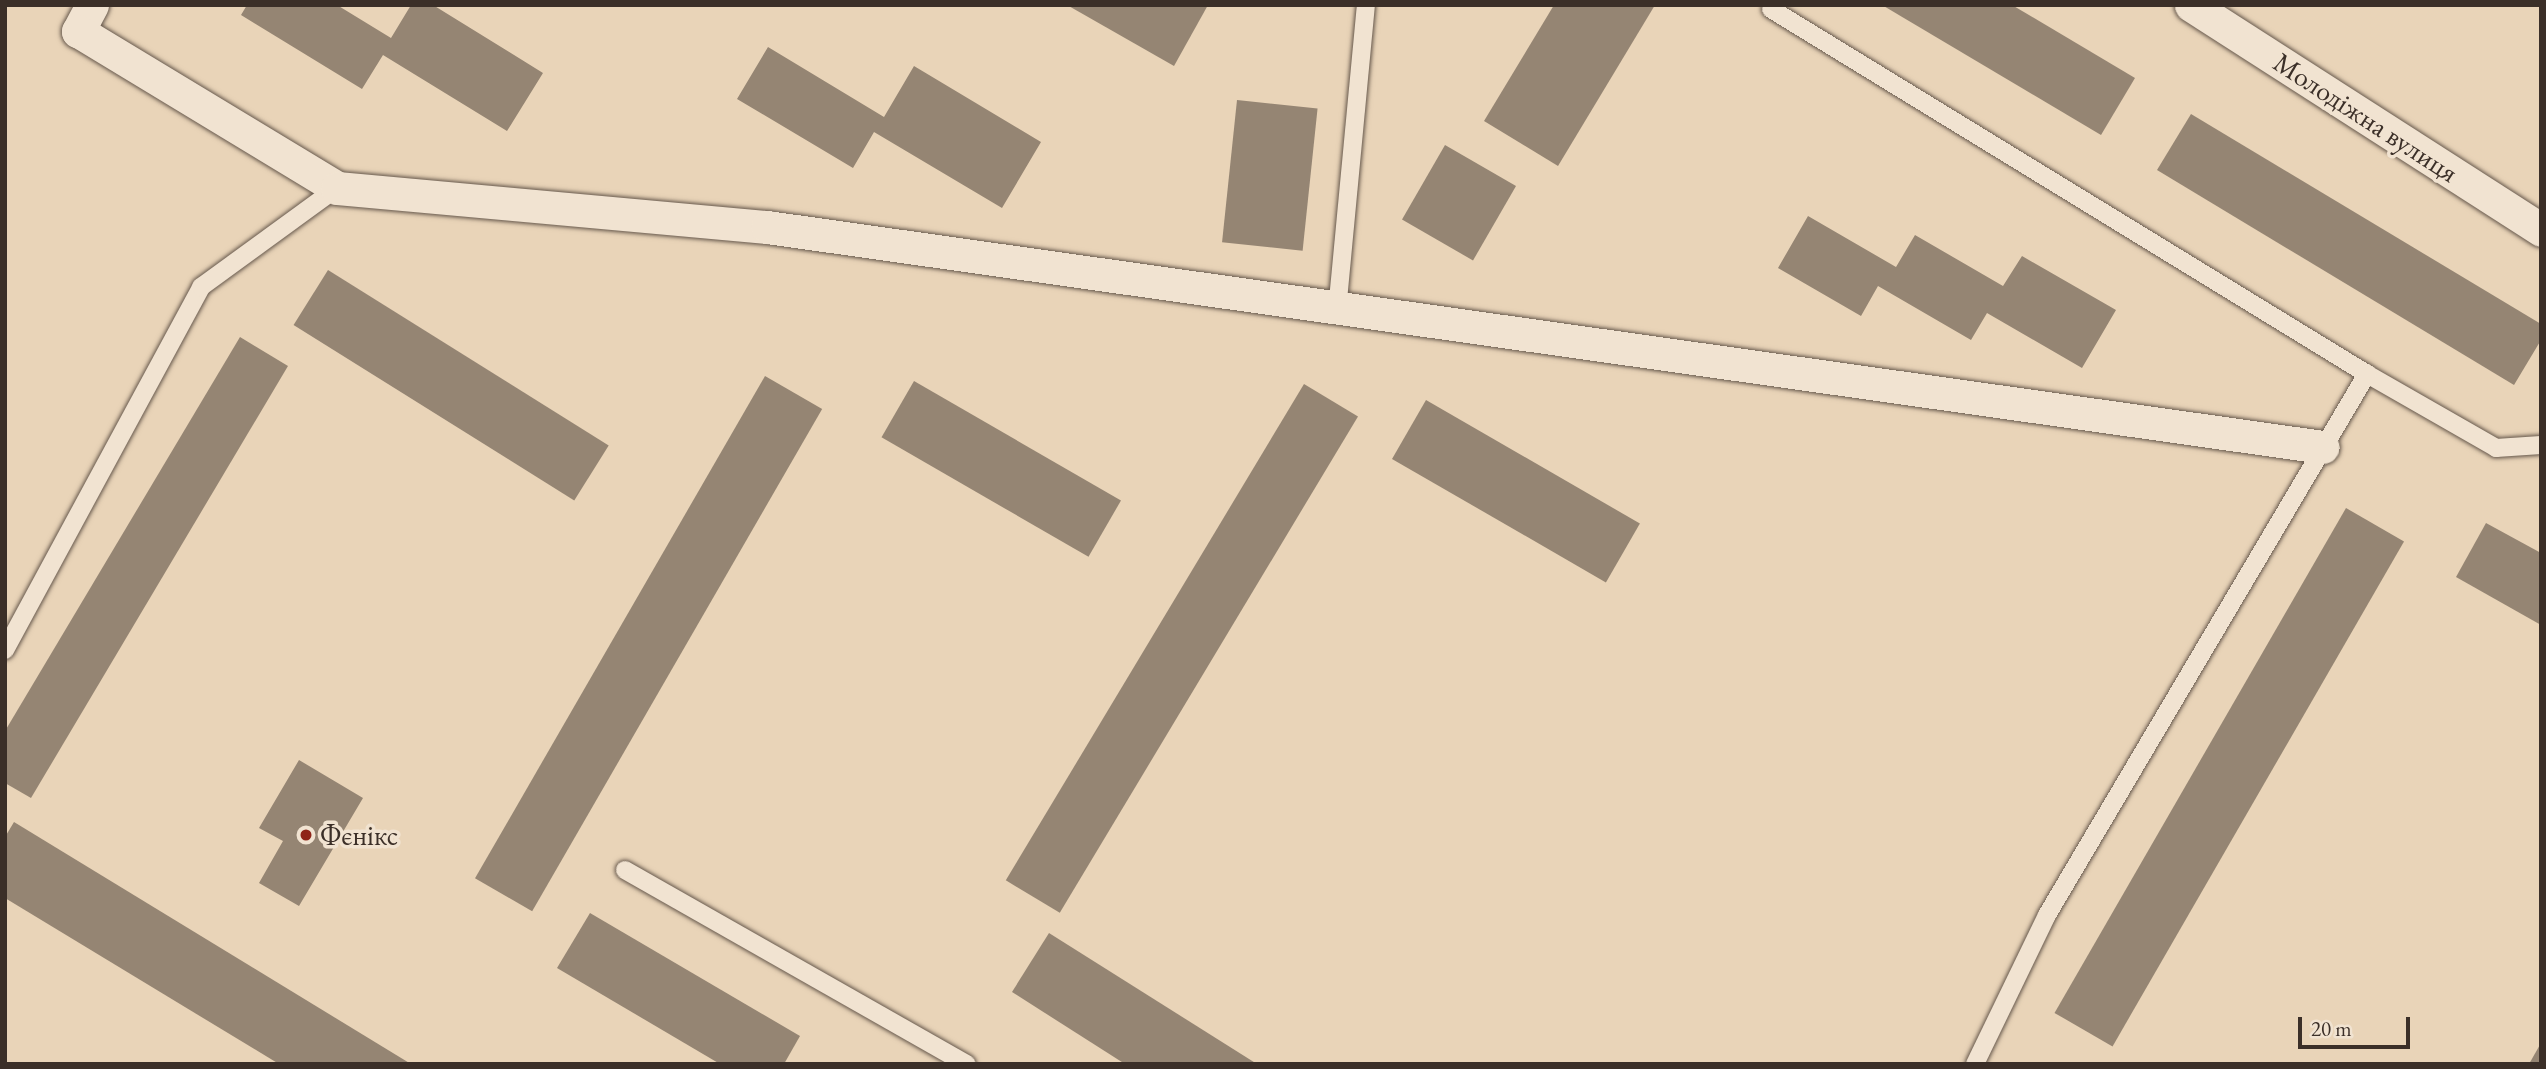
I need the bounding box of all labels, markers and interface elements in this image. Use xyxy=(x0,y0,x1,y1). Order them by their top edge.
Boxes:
street label: Молодіжна вулиця xyxy=(2267,45,2465,189)
place label: Фєнікс xyxy=(320,818,398,852)
marker: Фєнікс xyxy=(298,827,314,843)
scale bar xyxy=(2301,1002,2413,1046)
text: 20 m xyxy=(2311,1015,2352,1042)

